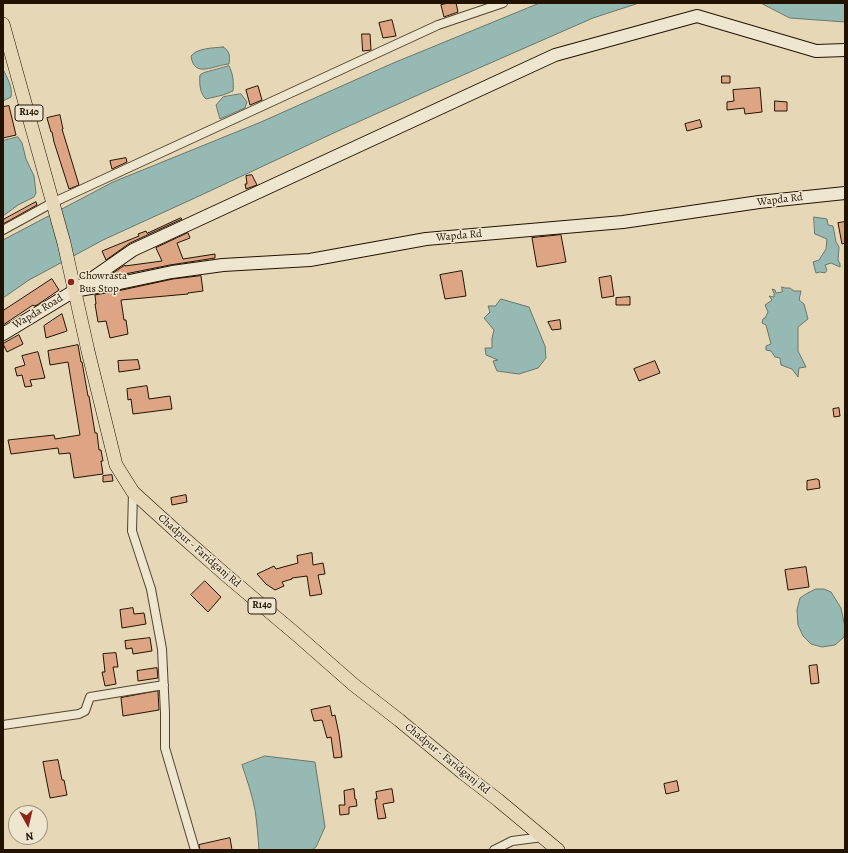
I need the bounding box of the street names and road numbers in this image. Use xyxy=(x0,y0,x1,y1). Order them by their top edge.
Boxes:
road number: R140 xyxy=(15,105,43,121)
street label: Wapda Rd xyxy=(756,191,804,209)
street label: Wapda Rd xyxy=(436,227,482,245)
street label: Wapda Road xyxy=(10,292,66,332)
street label: Chadpur - Faridganj Rd xyxy=(155,511,243,591)
road number: R140 xyxy=(248,598,276,614)
street label: Chadpur - Faridganj Rd xyxy=(402,721,492,797)

